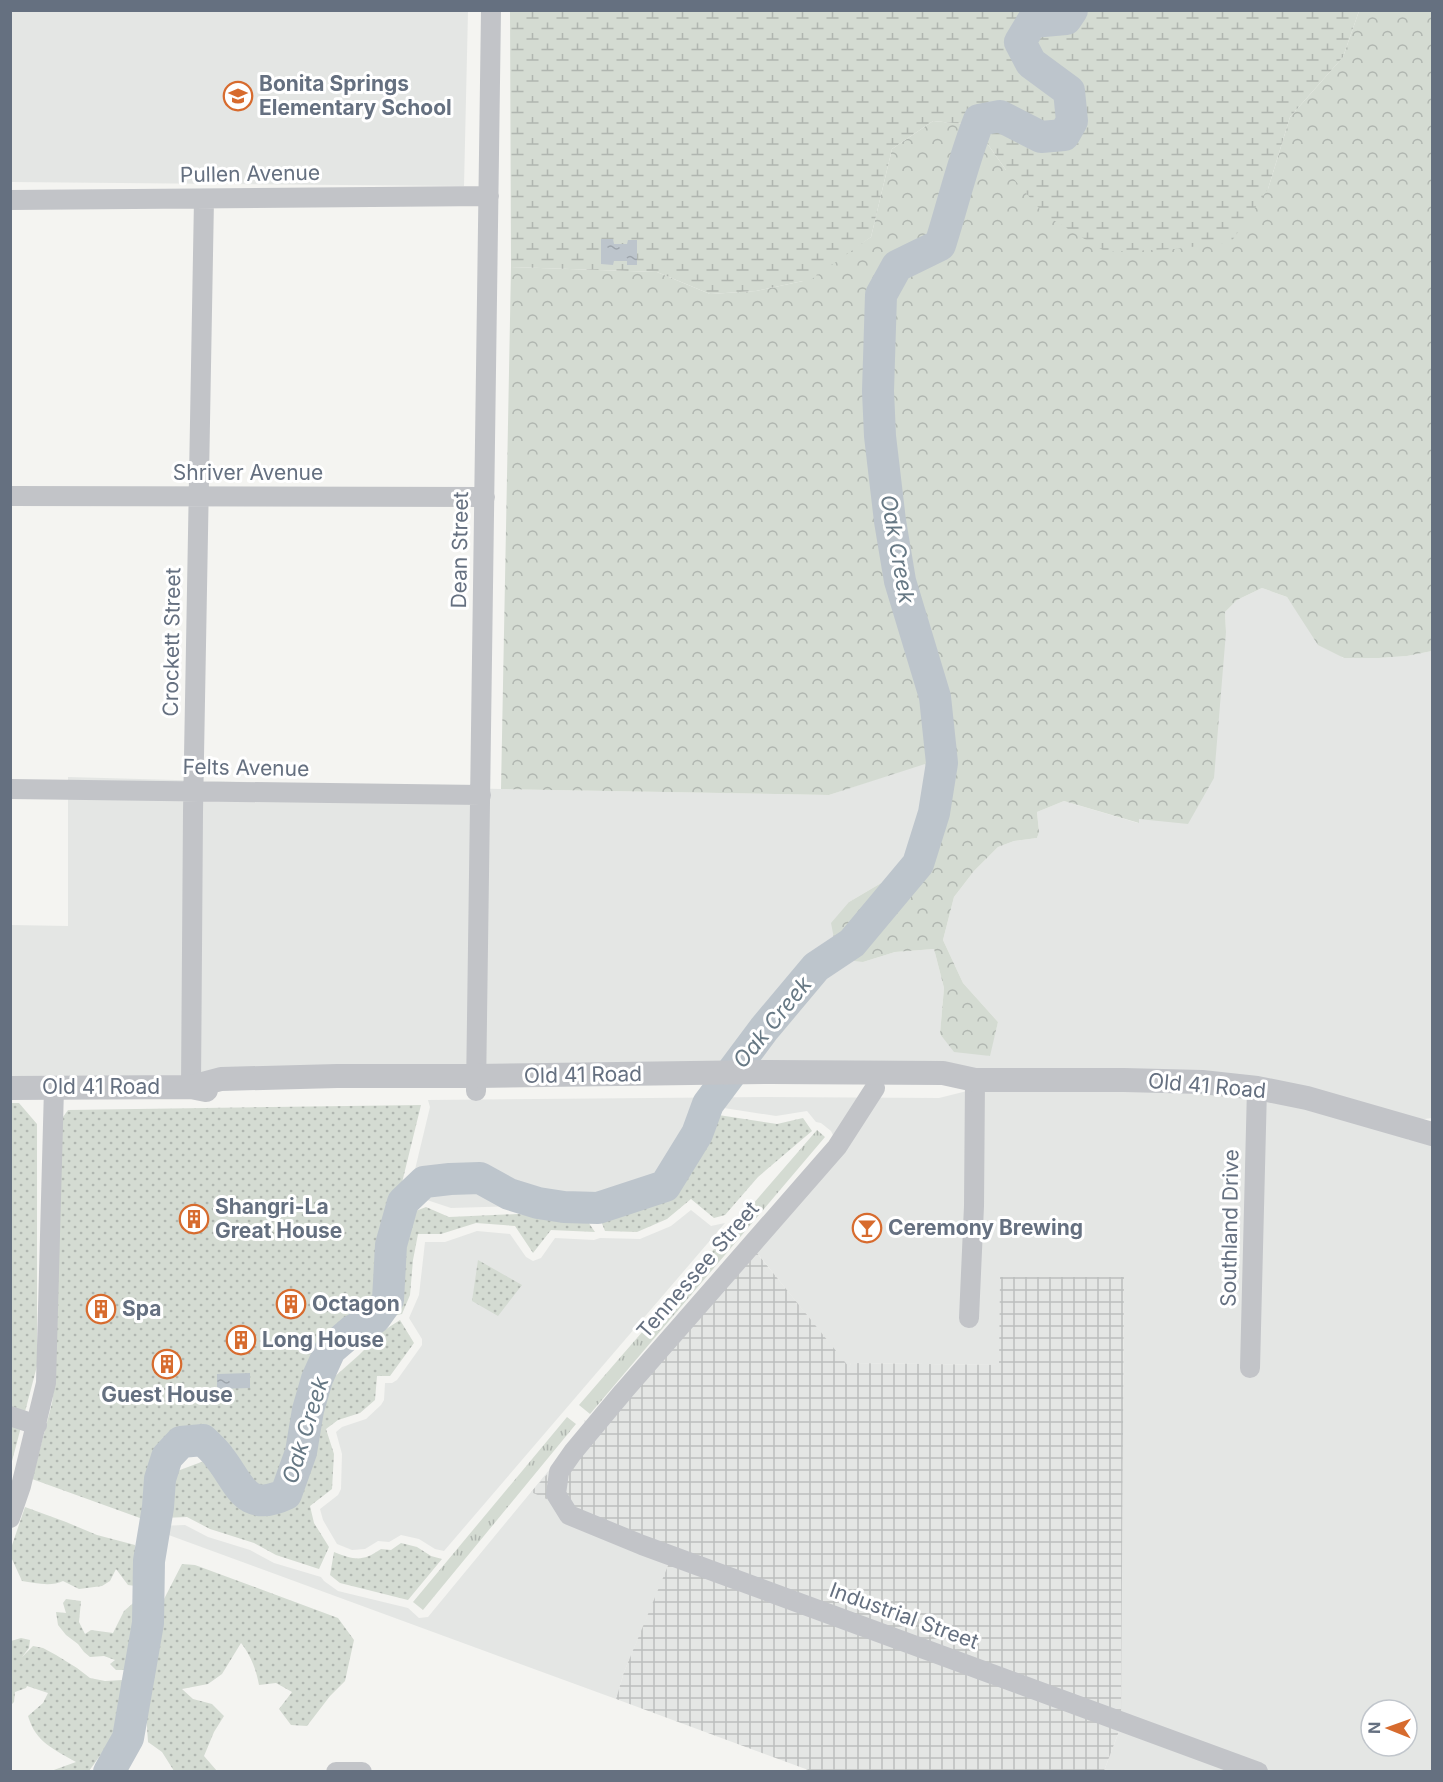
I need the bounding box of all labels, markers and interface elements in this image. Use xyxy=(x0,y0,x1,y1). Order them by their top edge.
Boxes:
place label: Bonita Springs Elementary School xyxy=(259,71,452,120)
school or university icon: Bonita Springs Elementary School xyxy=(222,80,254,112)
street label: Pullen Avenue xyxy=(180,160,320,187)
street label: Shriver Avenue xyxy=(173,460,323,485)
street label: Dean Street xyxy=(446,491,473,609)
water label: Oak Creek xyxy=(876,493,921,606)
street label: Crockett Street xyxy=(158,567,185,717)
street label: Felts Avenue xyxy=(182,754,310,781)
water label: Oak Creek xyxy=(727,970,817,1073)
street label: Old 41 Road xyxy=(524,1061,642,1088)
street label: Old 41 Road xyxy=(1147,1068,1267,1103)
street label: Old 41 Road xyxy=(42,1074,160,1099)
street label: Southland Drive xyxy=(1216,1149,1243,1307)
place label: Shangri-La Great House xyxy=(215,1194,342,1243)
street label: Tennessee Street xyxy=(631,1196,764,1343)
building icon: Shangri-La Great House xyxy=(178,1203,210,1235)
bar icon: Ceremony Brewing xyxy=(851,1212,883,1244)
place label: Ceremony Brewing xyxy=(888,1215,1083,1240)
building icon: Octagon xyxy=(275,1288,307,1320)
place label: Octagon xyxy=(312,1291,400,1316)
building icon: Spa xyxy=(85,1293,117,1325)
place label: Spa xyxy=(122,1296,161,1321)
building icon: Long House xyxy=(225,1324,257,1356)
place label: Long House xyxy=(262,1327,384,1352)
building icon: Guest House xyxy=(151,1348,183,1380)
water label: Oak Creek xyxy=(276,1373,334,1486)
place label: Guest House xyxy=(101,1382,233,1407)
street label: Industrial Street xyxy=(826,1577,982,1654)
north arrow xyxy=(1359,1698,1419,1758)
text: N xyxy=(1364,1721,1384,1734)

